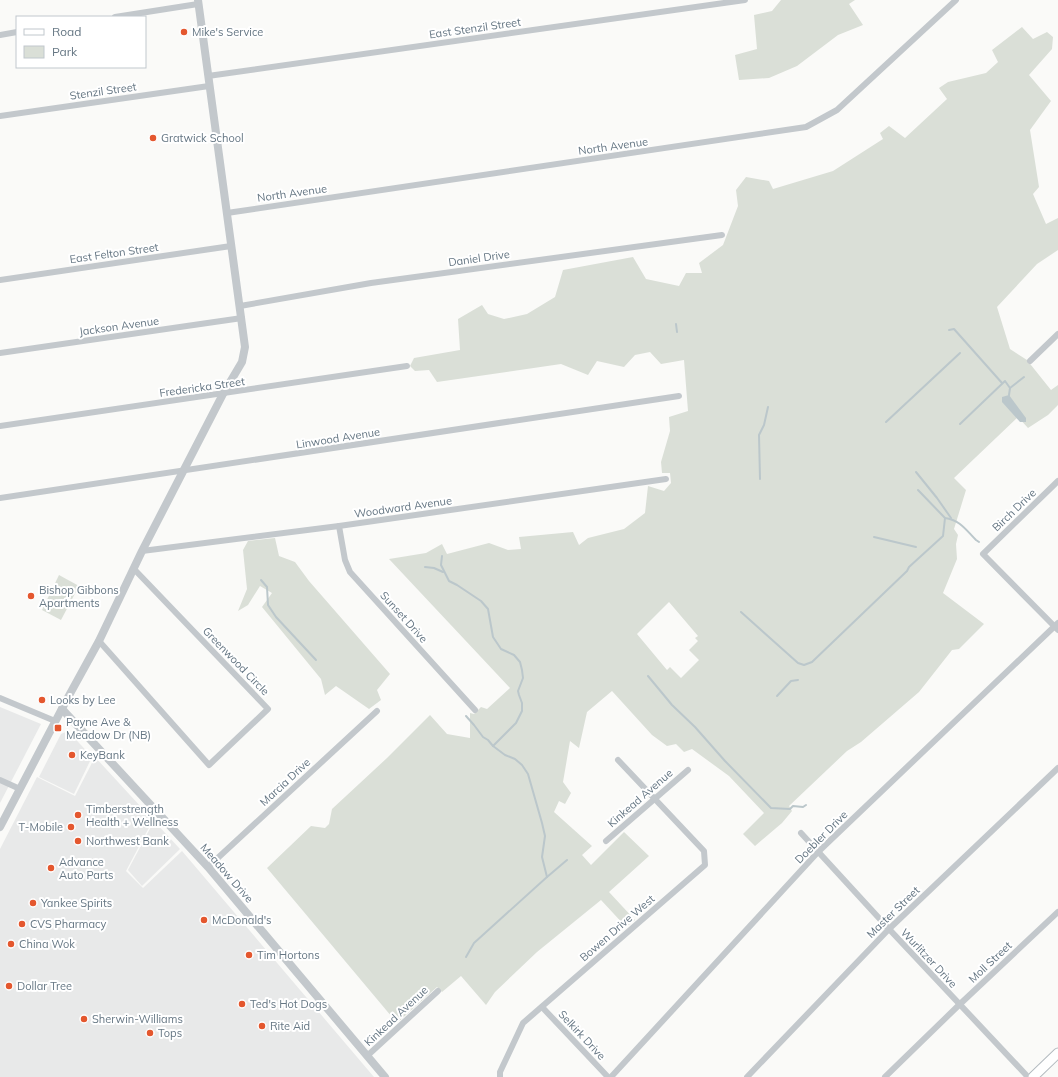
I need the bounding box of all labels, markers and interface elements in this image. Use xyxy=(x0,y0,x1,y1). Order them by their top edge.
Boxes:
street label: East Stenzil Street xyxy=(428,15,522,41)
legend xyxy=(16,16,146,68)
text: Road xyxy=(52,24,81,39)
place label: Mike's Service xyxy=(192,25,263,39)
marker: Mike's Service xyxy=(179,27,189,37)
text: Park xyxy=(52,44,78,59)
street label: Stenzil Street xyxy=(69,79,137,103)
place label: Gratwick School xyxy=(161,131,244,145)
marker: Gratwick School xyxy=(148,133,158,143)
street label: North Avenue xyxy=(577,134,649,158)
street label: North Avenue xyxy=(256,181,328,205)
street label: East Felton Street xyxy=(69,240,159,266)
street label: Daniel Drive xyxy=(447,247,511,269)
street label: Jackson Avenue xyxy=(78,313,160,339)
street label: Fredericka Street xyxy=(158,374,246,400)
street label: Linwood Avenue xyxy=(295,424,381,452)
street label: Birch Drive xyxy=(989,486,1039,534)
street label: Woodward Avenue xyxy=(353,493,453,521)
place label: Bishop Gibbons Apartments xyxy=(39,583,119,610)
street label: Sunset Drive xyxy=(377,588,431,646)
marker: Bishop Gibbons Apartments xyxy=(26,591,36,601)
street label: Greenwood Circle xyxy=(200,624,272,698)
place label: Looks by Lee xyxy=(50,693,116,707)
marker: Looks by Lee xyxy=(37,695,47,705)
place label: Payne Ave & Meadow Dr (NB) xyxy=(66,715,151,742)
marker: Payne Ave & Meadow Dr (NB) xyxy=(53,723,63,733)
place label: KeyBank xyxy=(80,748,125,762)
marker: KeyBank xyxy=(67,750,77,760)
street label: Marcia Drive xyxy=(257,755,313,809)
street label: Kinkead Avenue xyxy=(604,766,676,830)
place label: Timberstrength Health + Wellness xyxy=(86,802,178,829)
street label: Doebler Drive xyxy=(792,808,850,866)
marker: Timberstrength Health + Wellness xyxy=(73,810,83,820)
place label: T-Mobile xyxy=(19,820,63,834)
marker: T-Mobile xyxy=(66,822,76,832)
place label: Northwest Bank xyxy=(86,834,169,848)
marker: Northwest Bank xyxy=(73,836,83,846)
street label: Meadow Drive xyxy=(197,841,257,905)
place label: Advance Auto Parts xyxy=(59,855,113,882)
marker: Advance Auto Parts xyxy=(46,863,56,873)
street label: Master Street xyxy=(863,883,923,941)
street label: Bowen Drive West xyxy=(577,892,657,964)
place label: Yankee Spirits xyxy=(40,896,112,910)
marker: Yankee Spirits xyxy=(28,898,38,908)
place label: McDonald's xyxy=(212,913,272,927)
marker: McDonald's xyxy=(199,915,209,925)
place label: CVS Pharmacy xyxy=(30,917,107,931)
marker: CVS Pharmacy xyxy=(17,919,27,929)
street label: Wurlitzer Drive xyxy=(898,925,960,991)
place label: China Wok xyxy=(19,937,75,951)
street label: Moll Street xyxy=(965,938,1015,986)
marker: China Wok xyxy=(6,939,16,949)
place label: Tim Hortons xyxy=(257,948,320,962)
marker: Tim Hortons xyxy=(244,950,254,960)
place label: Dollar Tree xyxy=(17,979,72,993)
marker: Dollar Tree xyxy=(4,981,14,991)
street label: Kinkead Avenue xyxy=(361,983,431,1049)
place label: Ted's Hot Dogs xyxy=(250,997,327,1011)
marker: Ted's Hot Dogs xyxy=(237,999,247,1009)
street label: Selkirk Drive xyxy=(555,1007,609,1063)
place label: Sherwin-Williams xyxy=(92,1012,183,1026)
marker: Sherwin-Williams xyxy=(79,1014,89,1024)
place label: Rite Aid xyxy=(270,1019,310,1033)
marker: Rite Aid xyxy=(257,1021,267,1031)
place label: Tops xyxy=(158,1026,182,1040)
marker: Tops xyxy=(145,1028,155,1038)

